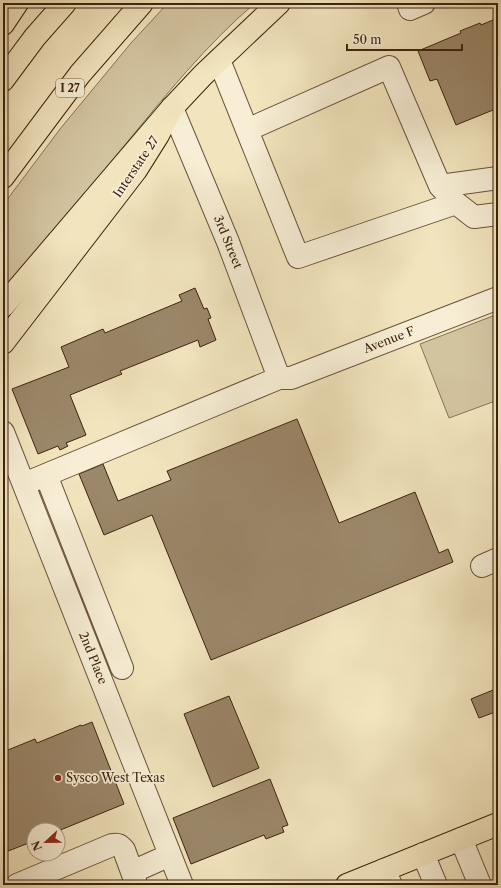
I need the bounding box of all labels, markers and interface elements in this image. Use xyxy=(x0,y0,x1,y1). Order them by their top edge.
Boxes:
scale bar xyxy=(347,26,462,52)
text: 50 m xyxy=(353,32,382,47)
road number: I 27 xyxy=(56,79,84,97)
street label: Interstate 27 xyxy=(110,133,162,200)
street label: 3rd Street xyxy=(211,213,246,271)
street label: Avenue F xyxy=(360,323,417,357)
street label: 2nd Place xyxy=(76,629,111,687)
place label: Sysco West Texas xyxy=(66,770,165,785)
marker: Sysco West Texas xyxy=(53,773,63,783)
north arrow xyxy=(26,822,66,862)
text: N xyxy=(28,838,45,853)

